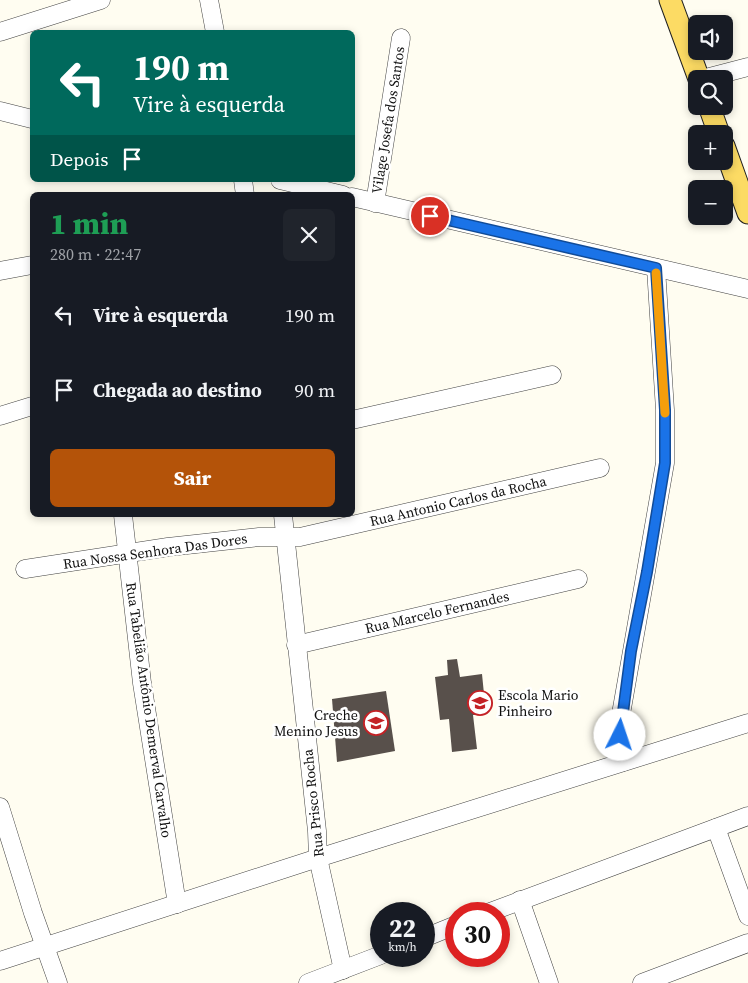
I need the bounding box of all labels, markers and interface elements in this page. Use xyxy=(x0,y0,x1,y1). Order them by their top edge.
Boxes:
map controls xyxy=(688,15,733,225)
button: sound xyxy=(688,15,733,60)
text: 190 m xyxy=(133,44,229,92)
street label: Vilage Josefa dos Santos xyxy=(366,45,410,195)
icon: left xyxy=(50,50,115,115)
button: search xyxy=(688,70,733,115)
text: Vire à esquerda xyxy=(133,89,285,119)
button: + xyxy=(688,125,733,170)
icon: arrive xyxy=(118,145,146,173)
text: Depois xyxy=(50,146,108,172)
button: − xyxy=(688,180,733,225)
pin xyxy=(409,195,451,237)
icon: arrive xyxy=(416,202,444,230)
text: 1 min xyxy=(50,203,128,244)
button: close xyxy=(283,209,335,261)
text: 280 m · 22:47 xyxy=(50,243,141,265)
icon: left xyxy=(50,301,78,329)
text: Vire à esquerda xyxy=(93,302,228,328)
text: 190 m xyxy=(285,302,335,328)
icon: arrive xyxy=(50,376,78,404)
text: Chegada ao destino xyxy=(93,377,262,403)
text: 90 m xyxy=(294,377,335,403)
button: Sair xyxy=(50,449,335,507)
street label: Rua Antonio Carlos da Rocha xyxy=(368,471,549,531)
street label: Rua Nossa Senhora Das Dores xyxy=(62,528,248,574)
street label: Rua Tabelião Antônio Demerval Carvalho xyxy=(121,581,177,839)
street label: Rua Marcelo Fernandes xyxy=(363,586,511,638)
place label: Escola Mario Pinheiro xyxy=(498,685,579,721)
school or university icon: Escola Mario Pinheiro xyxy=(467,690,493,716)
place label: Creche Menino Jesus xyxy=(274,705,358,741)
position arrow xyxy=(593,708,645,760)
school or university icon: Creche Menino Jesus xyxy=(363,710,389,736)
street label: Rua Prisco Rocha xyxy=(297,747,329,858)
speed limit sign: 30 xyxy=(445,902,510,967)
text: 22 xyxy=(389,911,416,945)
text: km/h xyxy=(388,939,417,955)

